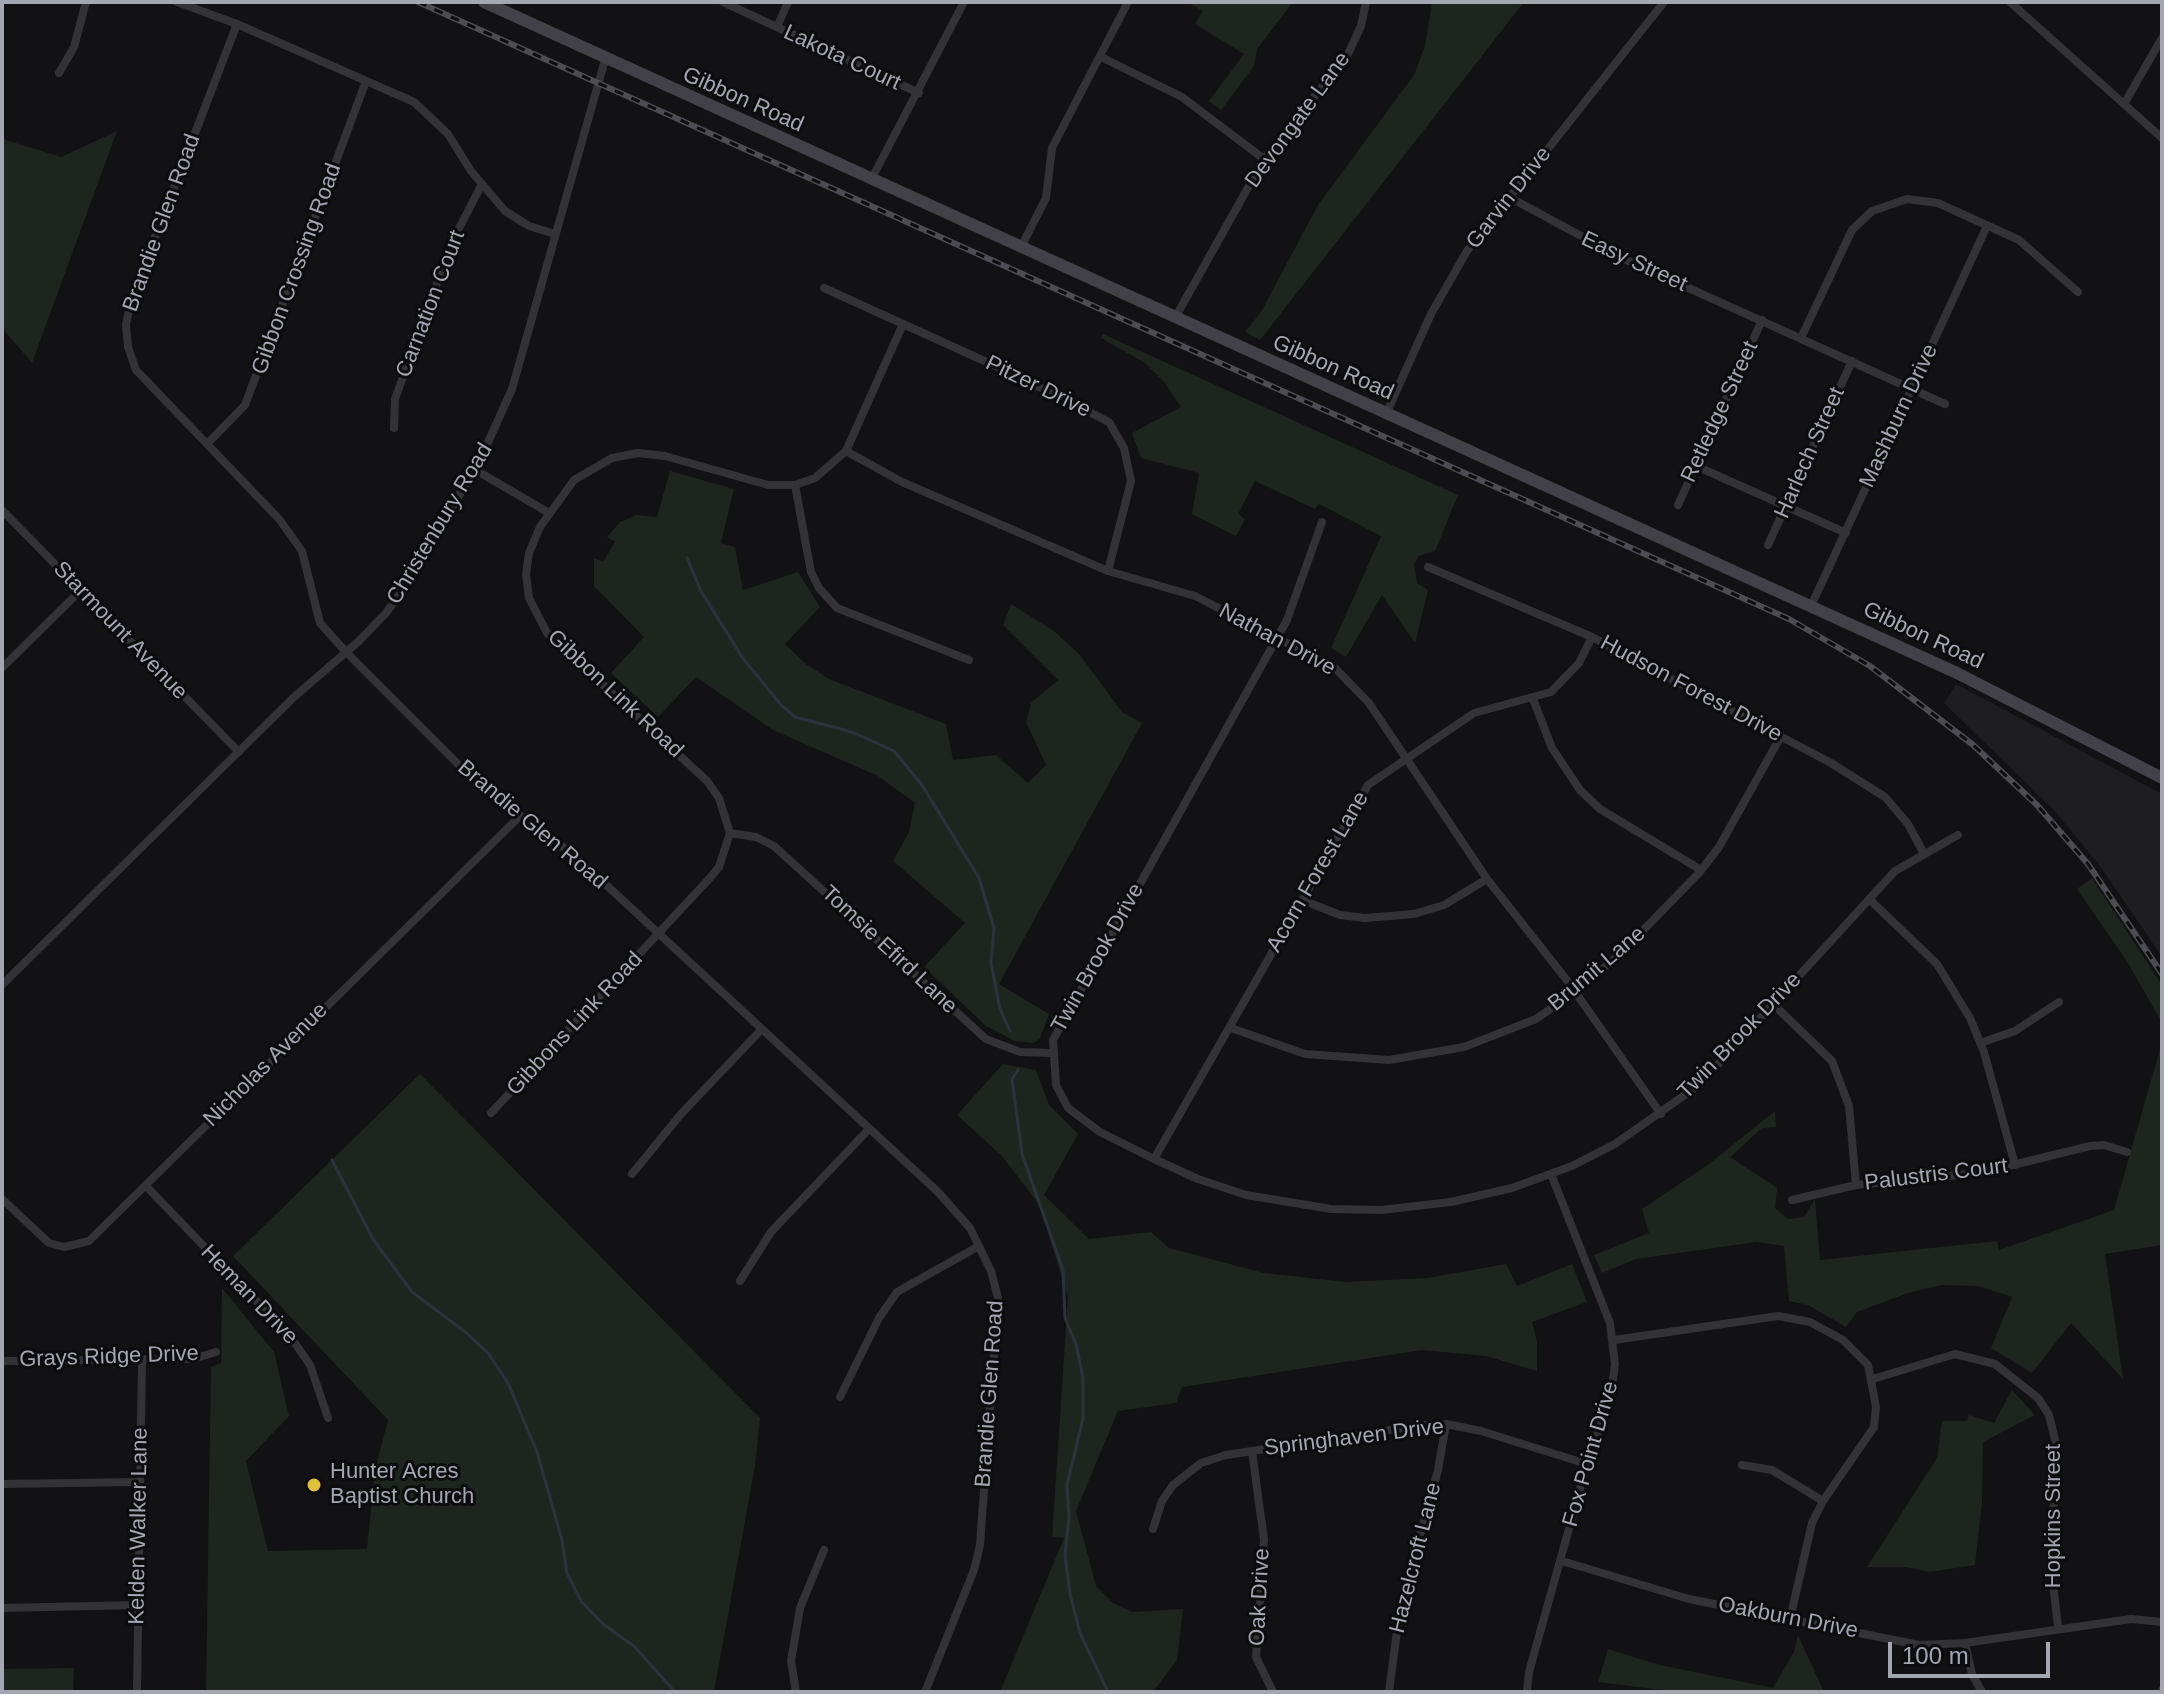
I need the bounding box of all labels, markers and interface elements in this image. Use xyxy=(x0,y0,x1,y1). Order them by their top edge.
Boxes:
street label: Lakota Court xyxy=(779,19,905,97)
street label: Devongate Lane xyxy=(1240,47,1356,193)
street label: Gibbon Road xyxy=(678,62,808,138)
street label: Brandie Glen Road xyxy=(118,131,206,315)
street label: Garvin Drive xyxy=(1461,142,1557,254)
street label: Gibbon Crossing Road xyxy=(247,160,347,378)
street label: Easy Street xyxy=(1577,226,1691,298)
street label: Carnation Court xyxy=(391,227,471,381)
street label: Gibbon Road xyxy=(1268,330,1398,406)
street label: Retledge Street xyxy=(1676,337,1764,487)
street label: Mashburn Drive xyxy=(1854,340,1944,492)
street label: Pitzer Drive xyxy=(981,350,1095,424)
street label: Harlech Street xyxy=(1769,383,1851,523)
street label: Christenbury Road xyxy=(381,439,499,609)
street label: Starmount Avenue xyxy=(47,556,193,706)
street label: Gibbon Road xyxy=(1859,597,1987,675)
street label: Nathan Drive xyxy=(1214,598,1340,682)
street label: Gibbon Link Road xyxy=(542,624,688,764)
street label: Hudson Forest Drive xyxy=(1596,630,1786,748)
street label: Brandie Glen Road xyxy=(452,755,612,895)
street label: Acorn Forest Lane xyxy=(1261,787,1375,957)
street label: Twin Brook Drive xyxy=(1046,879,1150,1037)
street label: Tomsie Efird Lane xyxy=(816,880,962,1020)
street label: Brumit Lane xyxy=(1543,921,1651,1017)
street label: Gibbons Link Road xyxy=(502,947,648,1101)
street label: Twin Brook Drive xyxy=(1673,967,1807,1105)
street label: Nicholas Avenue xyxy=(198,997,334,1133)
street label: Palustris Court xyxy=(1863,1153,2009,1197)
street label: Heman Drive xyxy=(195,1240,303,1350)
street label: Brandie Glen Road xyxy=(970,1300,1010,1488)
street label: Grays Ridge Drive xyxy=(19,1341,199,1373)
street label: Fox Point Drive xyxy=(1558,1378,1624,1530)
street label: Springhaven Drive xyxy=(1263,1414,1445,1462)
street label: Kelden Walker Lane xyxy=(124,1427,154,1625)
street label: Hopkins Street xyxy=(2041,1444,2067,1588)
place label: Hunter Acres Baptist Church xyxy=(330,1459,474,1510)
marker: Hunter Acres Baptist Church xyxy=(305,1476,323,1494)
street label: Hazelcroft Lane xyxy=(1385,1480,1447,1636)
street label: Oak Drive xyxy=(1244,1547,1276,1647)
street label: Oakburn Drive xyxy=(1716,1592,1860,1644)
scale bar xyxy=(1892,1626,2054,1676)
text: 100 m xyxy=(1902,1642,1969,1669)

